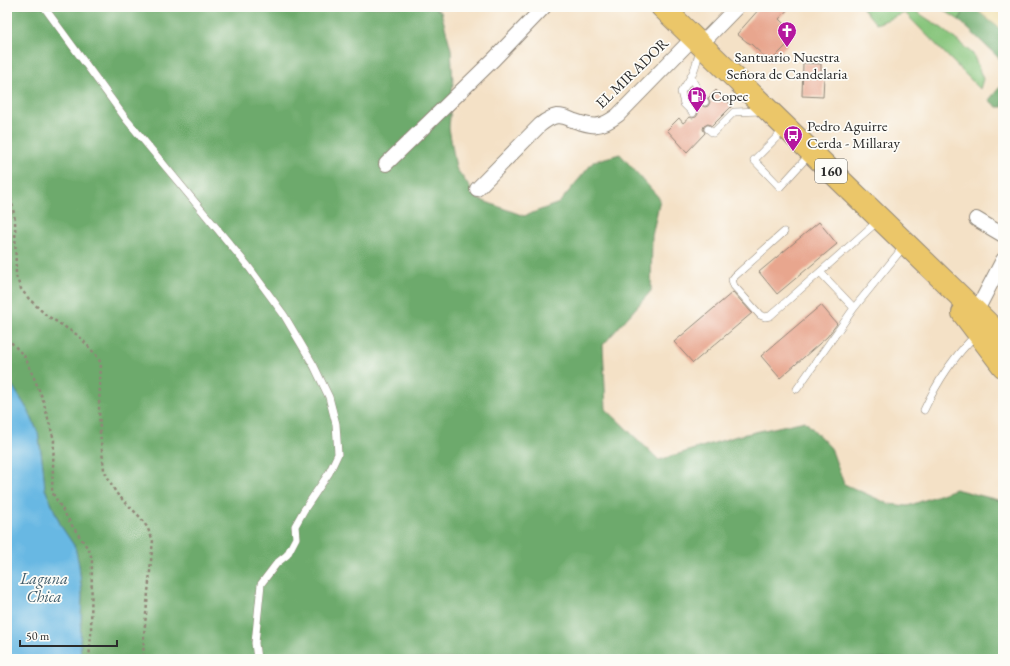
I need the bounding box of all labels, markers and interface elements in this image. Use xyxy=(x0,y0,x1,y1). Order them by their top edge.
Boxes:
church icon: Santuario Nuestra Señora de Candelaria xyxy=(776,20,798,48)
street label: EL MIRADOR xyxy=(591,33,672,112)
place label: Santuario Nuestra Señora de Candelaria xyxy=(727,47,847,83)
fuel station icon: Copec xyxy=(686,85,708,113)
place label: Copec xyxy=(711,86,749,105)
place label: Pedro Aguirre Cerda - Millaray xyxy=(807,116,900,152)
bus stop icon: Pedro Aguirre Cerda - Millaray xyxy=(782,124,804,152)
road number: 160 xyxy=(815,159,847,183)
water label: Laguna Chica xyxy=(19,568,68,607)
scale bar xyxy=(20,622,117,648)
text: 50 m xyxy=(26,628,50,644)

